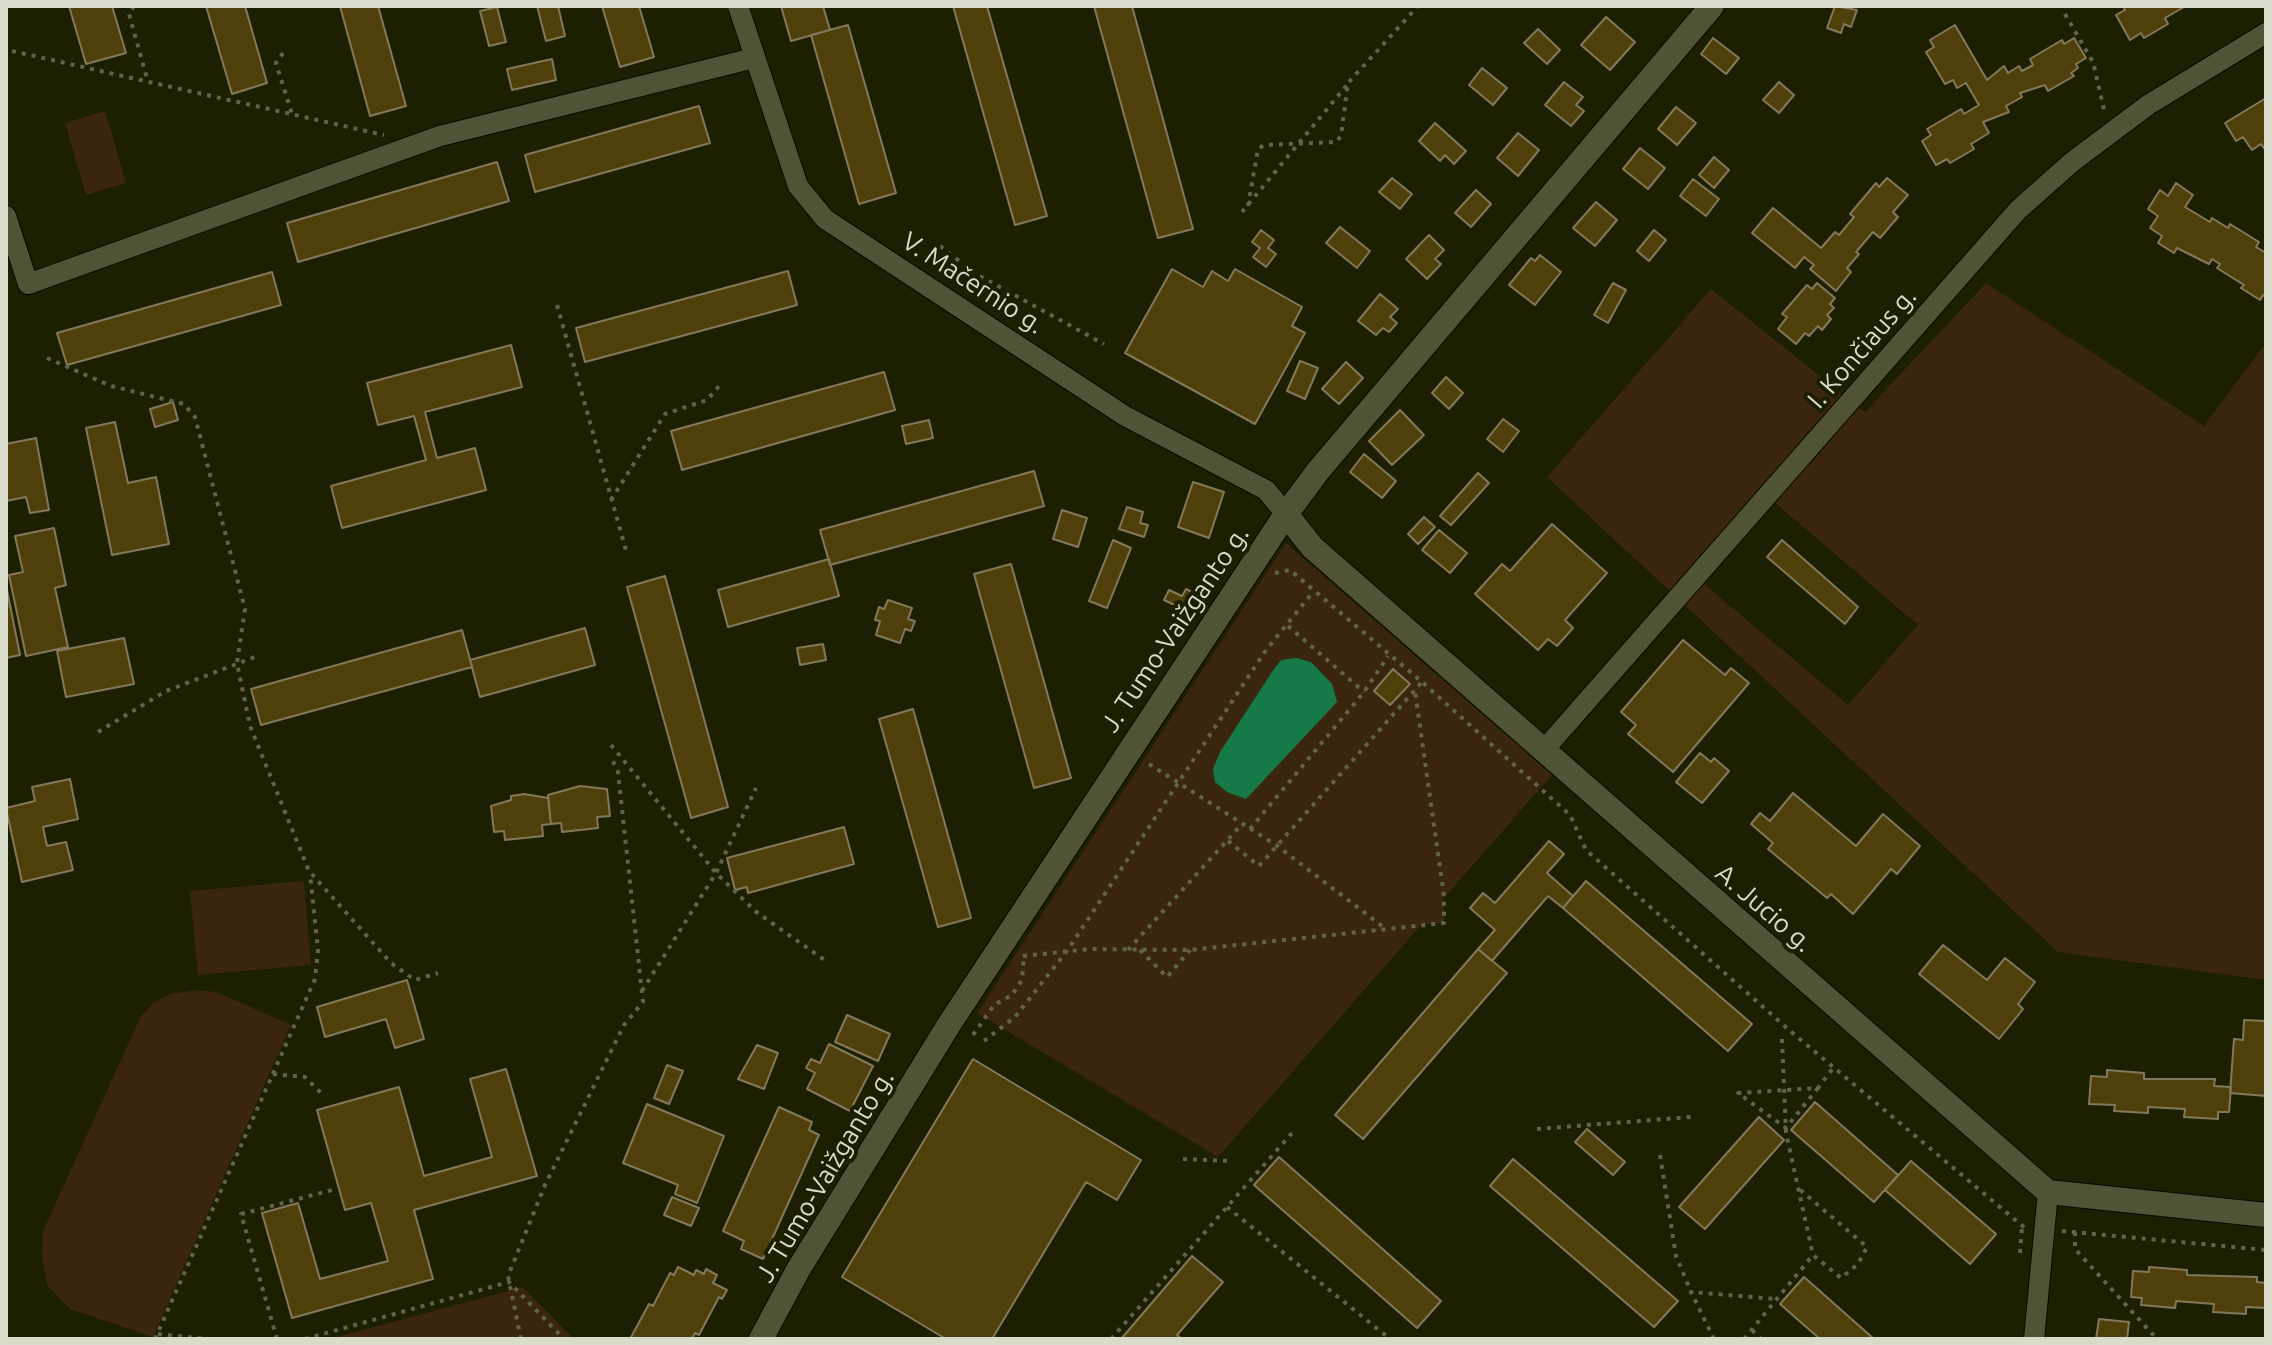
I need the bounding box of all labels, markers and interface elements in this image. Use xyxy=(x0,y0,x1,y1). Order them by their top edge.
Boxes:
street label: V. Mačernio g. xyxy=(896,226,1050,340)
street label: I. Končiaus g. xyxy=(1801,281,1923,415)
street label: J. Tumo-Vaižganto g. xyxy=(1094,520,1256,738)
street label: A. Jucio g. xyxy=(1709,857,1819,959)
street label: J. Tumo-Vaižganto g. xyxy=(749,1064,901,1288)

